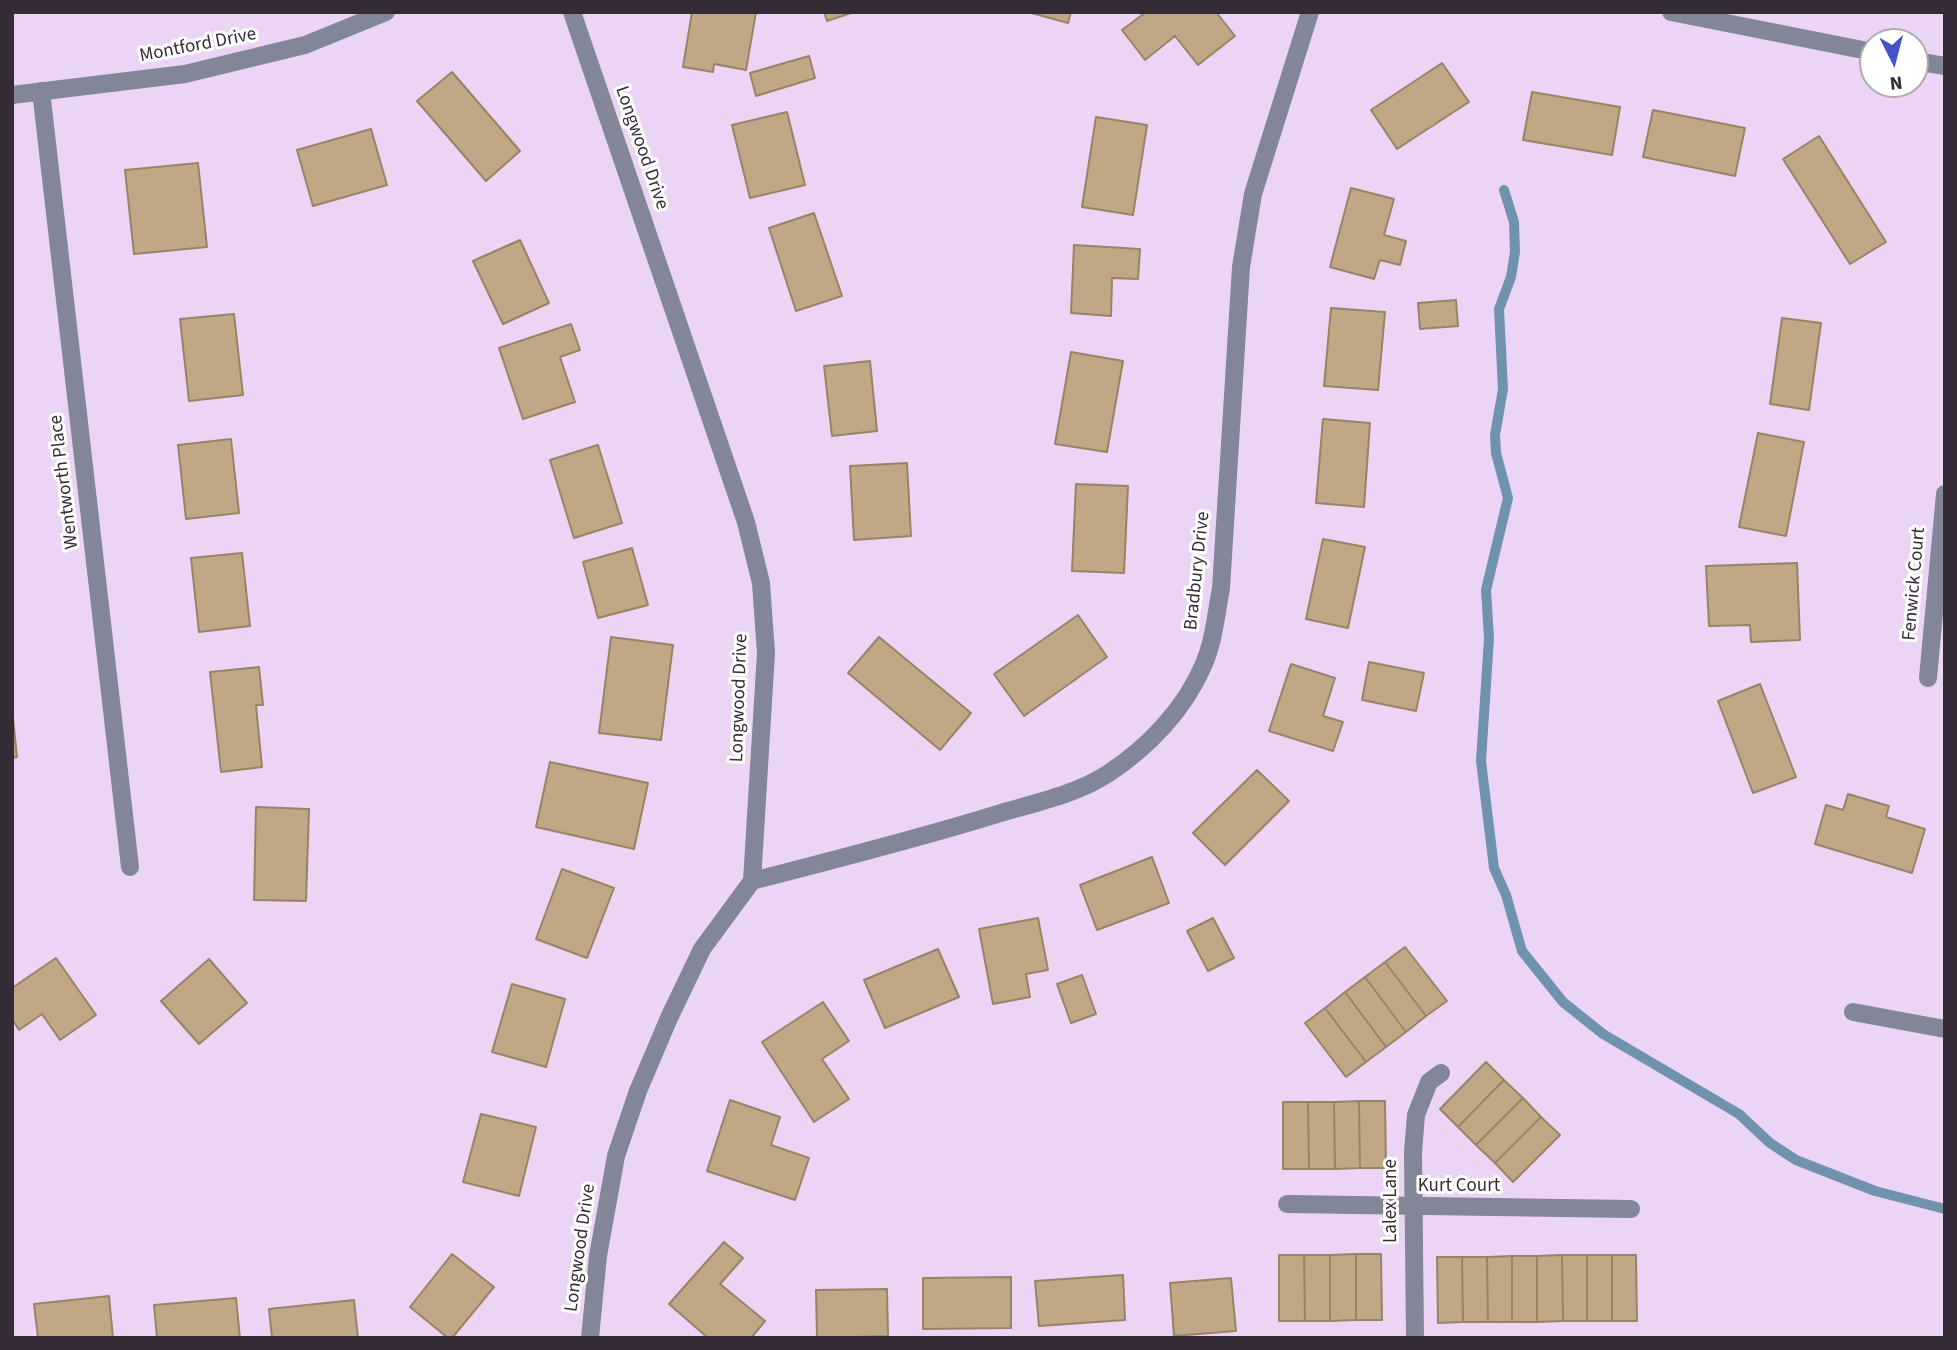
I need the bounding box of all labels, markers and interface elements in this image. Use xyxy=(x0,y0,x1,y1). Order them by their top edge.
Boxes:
street label: Montford Drive xyxy=(138,24,258,68)
north arrow xyxy=(1859,28,1929,98)
text: N xyxy=(1888,68,1904,96)
street label: Longwood Drive xyxy=(609,83,673,213)
street label: Wentworth Place xyxy=(45,414,85,550)
street label: Bradbury Drive xyxy=(1180,511,1216,631)
street label: Fenwick Court xyxy=(1899,526,1931,642)
street label: Longwood Drive xyxy=(726,633,754,763)
street label: Lalex Lane xyxy=(1381,1159,1403,1243)
street label: Kurt Court xyxy=(1418,1176,1500,1198)
street label: Longwood Drive xyxy=(561,1183,601,1313)

